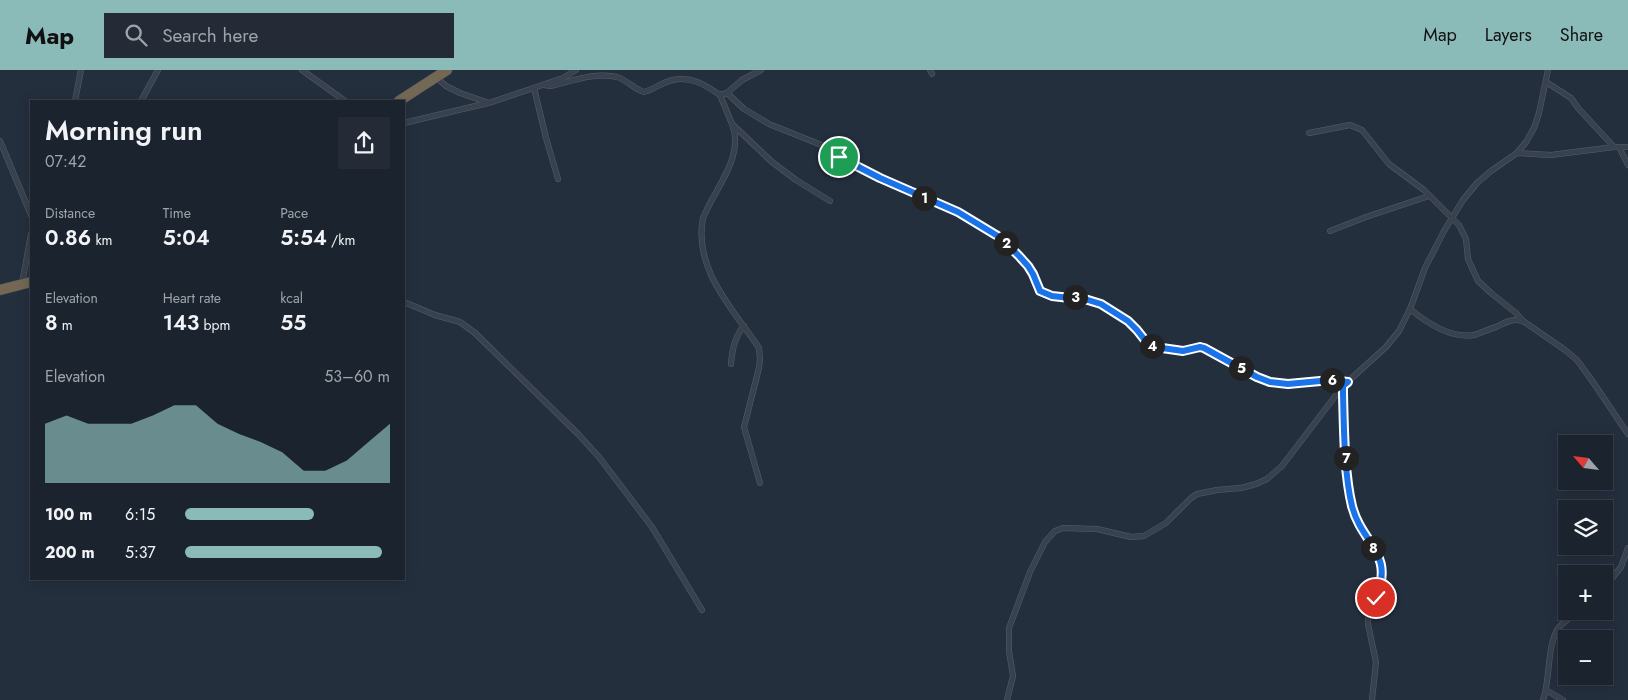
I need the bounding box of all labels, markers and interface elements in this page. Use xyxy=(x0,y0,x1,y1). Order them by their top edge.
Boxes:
search box xyxy=(104,13,454,58)
text: Map xyxy=(25,18,74,53)
icon: search xyxy=(122,21,150,49)
text: Search here xyxy=(162,22,258,49)
text: Map xyxy=(1423,22,1457,48)
text: Layers xyxy=(1485,22,1532,48)
text: Share xyxy=(1560,22,1603,48)
text: Morning run xyxy=(45,110,203,151)
button: share xyxy=(338,117,390,169)
pin xyxy=(818,136,860,178)
icon: arrive xyxy=(825,143,853,171)
text: 07:42 xyxy=(45,150,86,173)
pin: 1 xyxy=(912,186,936,210)
text: 1 xyxy=(921,188,928,208)
text: Distance xyxy=(45,203,95,223)
text: Time xyxy=(163,203,191,223)
text: Pace xyxy=(280,203,308,223)
text: 0.86 xyxy=(45,223,91,253)
text: 5:04 xyxy=(163,223,210,253)
text: 5:54 xyxy=(280,223,327,253)
text: km xyxy=(91,230,112,250)
text: /km xyxy=(327,230,355,250)
pin: 2 xyxy=(994,230,1018,256)
text: 2 xyxy=(1002,233,1011,253)
pin: 3 xyxy=(1062,284,1088,310)
text: 3 xyxy=(1071,287,1080,307)
text: Elevation xyxy=(45,288,98,308)
text: Heart rate xyxy=(163,288,221,308)
text: kcal xyxy=(280,288,303,308)
text: 8 xyxy=(45,308,58,338)
text: 143 xyxy=(163,308,199,338)
text: 55 xyxy=(280,308,306,338)
text: m xyxy=(58,315,73,335)
text: bpm xyxy=(199,315,231,335)
pin: 4 xyxy=(1140,334,1164,358)
text: 4 xyxy=(1148,336,1157,356)
pin: 5 xyxy=(1228,356,1254,380)
text: 5 xyxy=(1237,358,1246,378)
text: Elevation xyxy=(45,365,105,388)
text: 53–60 m xyxy=(324,365,390,388)
pin: 6 xyxy=(1320,368,1344,392)
text: 6 xyxy=(1328,370,1337,390)
north arrow xyxy=(1558,435,1612,490)
map controls xyxy=(1558,435,1613,685)
pin: 7 xyxy=(1334,446,1358,470)
text: 7 xyxy=(1342,448,1351,468)
button: layers xyxy=(1558,500,1613,555)
text: 100 m xyxy=(45,503,92,526)
text: 6:15 xyxy=(125,503,155,526)
pin: 8 xyxy=(1360,536,1386,560)
text: 8 xyxy=(1369,538,1378,558)
text: 200 m xyxy=(45,541,95,564)
text: 5:37 xyxy=(125,541,156,564)
button: + xyxy=(1558,565,1613,620)
pin xyxy=(1355,577,1397,619)
icon: check xyxy=(1362,584,1390,612)
button: − xyxy=(1558,630,1613,685)

